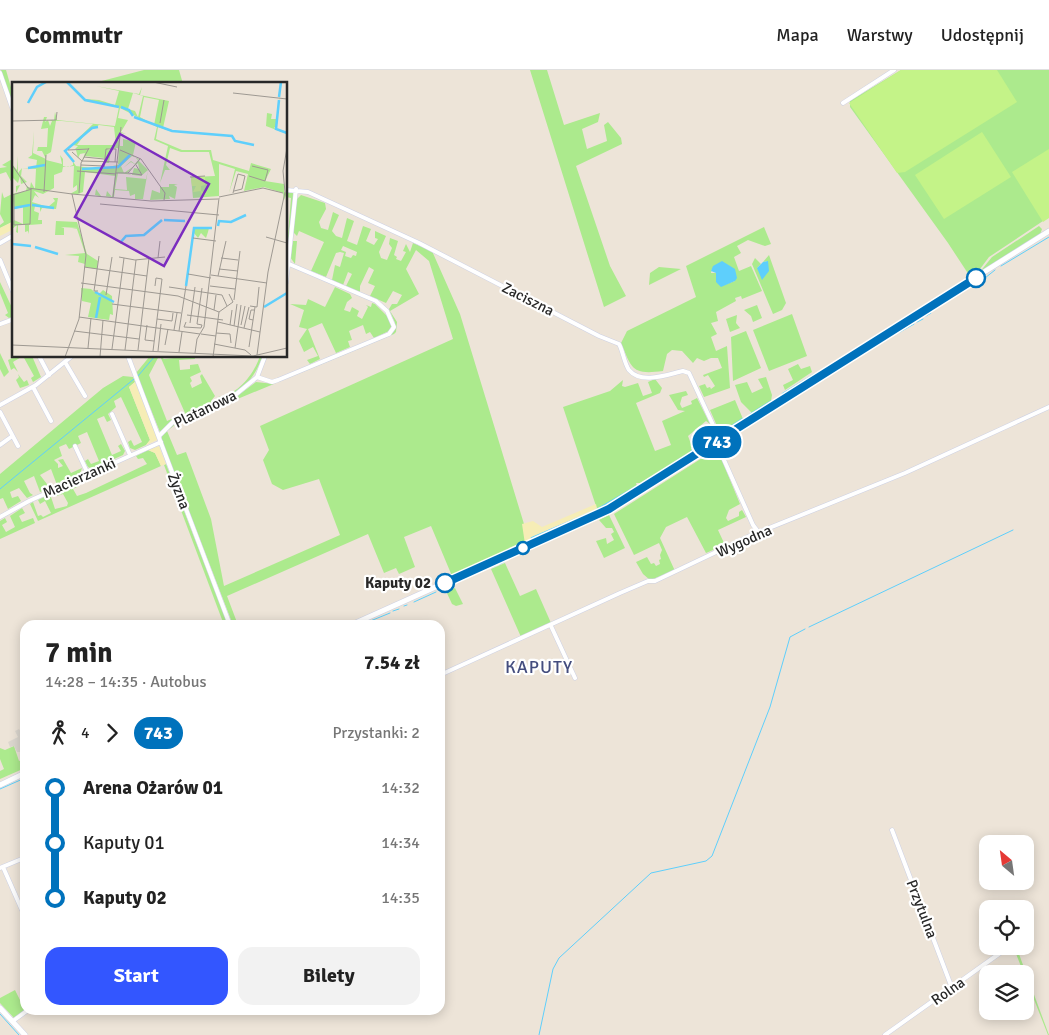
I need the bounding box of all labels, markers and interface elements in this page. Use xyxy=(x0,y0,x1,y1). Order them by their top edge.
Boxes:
text: Commutr xyxy=(25,20,123,50)
text: Mapa xyxy=(776,24,819,46)
text: Warstwy xyxy=(847,24,913,46)
text: Udostępnij xyxy=(941,24,1024,46)
inset map xyxy=(12,82,288,358)
unlabelled marker xyxy=(966,268,986,288)
street label: Zaciszna xyxy=(499,278,557,320)
street label: Platanowa xyxy=(171,386,239,432)
line badge: 743 xyxy=(688,426,746,458)
text: 743 xyxy=(702,431,732,453)
street label: Macierzanki xyxy=(40,454,118,502)
street label: Żyzna xyxy=(164,470,194,512)
street label: Wygodna xyxy=(713,521,775,561)
unlabelled marker xyxy=(516,541,530,555)
marker: Kaputy 02 xyxy=(435,573,455,593)
place label: Kaputy 02 xyxy=(365,574,431,592)
text: 7 min xyxy=(45,636,113,670)
text: 7.54 zł xyxy=(364,651,420,675)
district label: KAPUTY xyxy=(505,656,573,678)
text: 14:28 – 14:35 · Autobus xyxy=(45,672,206,692)
icon: walk xyxy=(45,719,73,747)
icon: forward xyxy=(98,719,126,747)
text: 743 xyxy=(144,722,173,744)
text: 4 xyxy=(81,723,90,743)
text: Przystanki: 2 xyxy=(332,723,420,743)
text: Arena Ożarów 01 xyxy=(83,776,223,800)
text: 14:32 xyxy=(381,778,420,798)
text: Kaputy 01 xyxy=(83,831,165,855)
text: 14:34 xyxy=(381,833,420,853)
north arrow xyxy=(979,835,1034,890)
map controls xyxy=(979,835,1034,1020)
street label: Przytulna xyxy=(903,877,941,941)
text: Kaputy 02 xyxy=(83,886,167,910)
text: 14:35 xyxy=(381,888,420,908)
button: locate xyxy=(979,900,1034,955)
button: Start xyxy=(45,947,228,1005)
button: Bilety xyxy=(238,947,420,1005)
button: layers xyxy=(979,965,1034,1020)
street label: Rolna xyxy=(928,973,968,1009)

